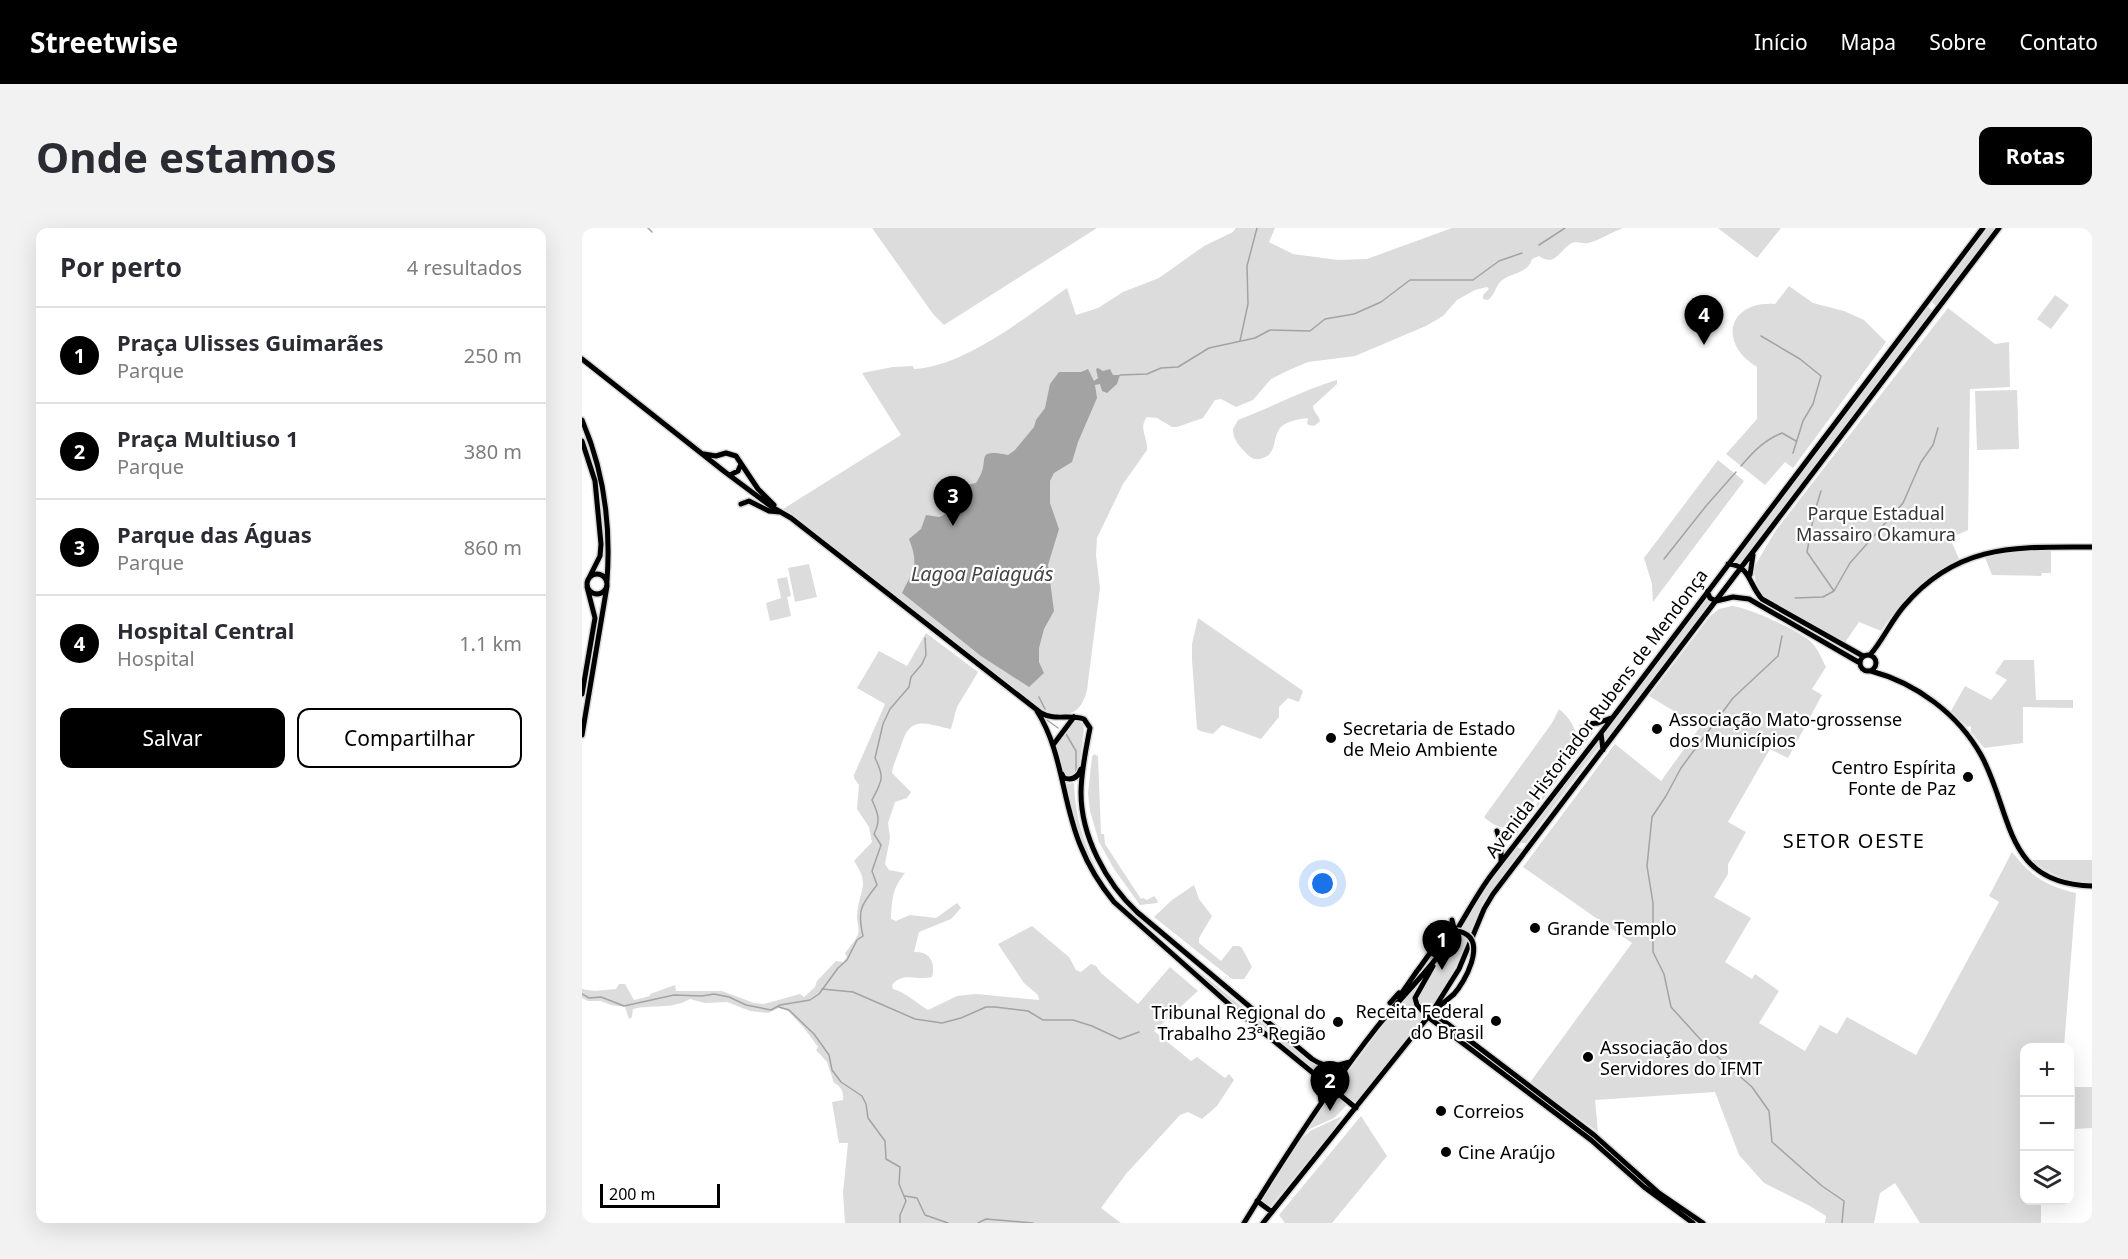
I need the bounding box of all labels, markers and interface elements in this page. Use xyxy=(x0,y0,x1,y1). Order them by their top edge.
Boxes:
text: Streetwise xyxy=(30,23,178,61)
text: Início xyxy=(1754,28,1808,56)
text: Mapa xyxy=(1841,28,1896,56)
text: Sobre xyxy=(1929,28,1986,56)
text: Contato xyxy=(2019,28,2098,56)
button: Rotas xyxy=(1979,127,2092,185)
text: Onde estamos xyxy=(36,128,337,185)
text: Por perto xyxy=(60,249,182,285)
text: 4 resultados xyxy=(407,254,522,281)
pin: 4 xyxy=(1684,296,1724,345)
text: Praça Ulisses Guimarães xyxy=(117,327,383,357)
text: 1 xyxy=(74,342,85,369)
text: 250 m xyxy=(464,342,522,369)
text: Parque xyxy=(117,357,184,384)
text: Praça Multiuso 1 xyxy=(117,423,299,453)
text: 2 xyxy=(74,438,85,465)
text: 380 m xyxy=(464,438,522,465)
text: Parque xyxy=(117,453,184,480)
pin: 3 xyxy=(934,476,973,526)
park label: Parque Estadual Massairo Okamura xyxy=(1796,501,1956,546)
text: Parque das Águas xyxy=(117,519,312,549)
text: 3 xyxy=(74,534,85,561)
text: 860 m xyxy=(464,534,522,561)
text: Parque xyxy=(117,549,184,576)
water label: Lagoa Paiaguás xyxy=(911,560,1054,587)
street label: Avenida Historiador Rubens de Mendonça xyxy=(1479,564,1713,862)
text: Hospital Central xyxy=(117,615,294,645)
text: 4 xyxy=(74,630,85,657)
text: 1.1 km xyxy=(459,630,522,657)
text: Hospital xyxy=(117,645,195,672)
place label: Associação Mato-grossense dos Municípios xyxy=(1669,707,1902,752)
button: Salvar xyxy=(60,708,285,768)
button: Compartilhar xyxy=(297,708,522,768)
place label: Secretaria de Estado de Meio Ambiente xyxy=(1343,716,1515,761)
marker: Associação Mato-grossense dos Municípios xyxy=(1650,722,1664,736)
marker: Secretaria de Estado de Meio Ambiente xyxy=(1324,731,1338,745)
place label: Centro Espírita Fonte de Paz xyxy=(1831,755,1956,800)
marker: Centro Espírita Fonte de Paz xyxy=(1961,770,1975,784)
district label: SETOR OESTE xyxy=(1783,827,1925,854)
your location xyxy=(1308,869,1337,898)
place label: Grande Templo xyxy=(1547,916,1677,940)
pin: 1 xyxy=(1422,920,1462,970)
marker: Grande Templo xyxy=(1528,921,1542,935)
place label: Receita Federal do Brasil xyxy=(1355,999,1484,1044)
place label: Tribunal Regional do Trabalho 23ª Região xyxy=(1152,1000,1326,1045)
marker: Receita Federal do Brasil xyxy=(1489,1014,1503,1028)
marker: Tribunal Regional do Trabalho 23ª Região xyxy=(1331,1015,1345,1029)
place label: Associação dos Servidores do IFMT xyxy=(1600,1035,1762,1080)
map controls xyxy=(2020,1043,2074,1205)
button: + xyxy=(2020,1043,2074,1097)
marker: Associação dos Servidores do IFMT xyxy=(1581,1050,1595,1064)
pin: 2 xyxy=(1310,1062,1350,1111)
button: − xyxy=(2020,1097,2074,1151)
place label: Correios xyxy=(1453,1099,1524,1123)
marker: Correios xyxy=(1434,1104,1448,1118)
place label: Cine Araújo xyxy=(1458,1140,1555,1164)
marker: Cine Araújo xyxy=(1439,1145,1453,1159)
button: layers xyxy=(2020,1151,2074,1205)
scale bar xyxy=(600,1181,720,1208)
text: 200 m xyxy=(609,1183,656,1205)

